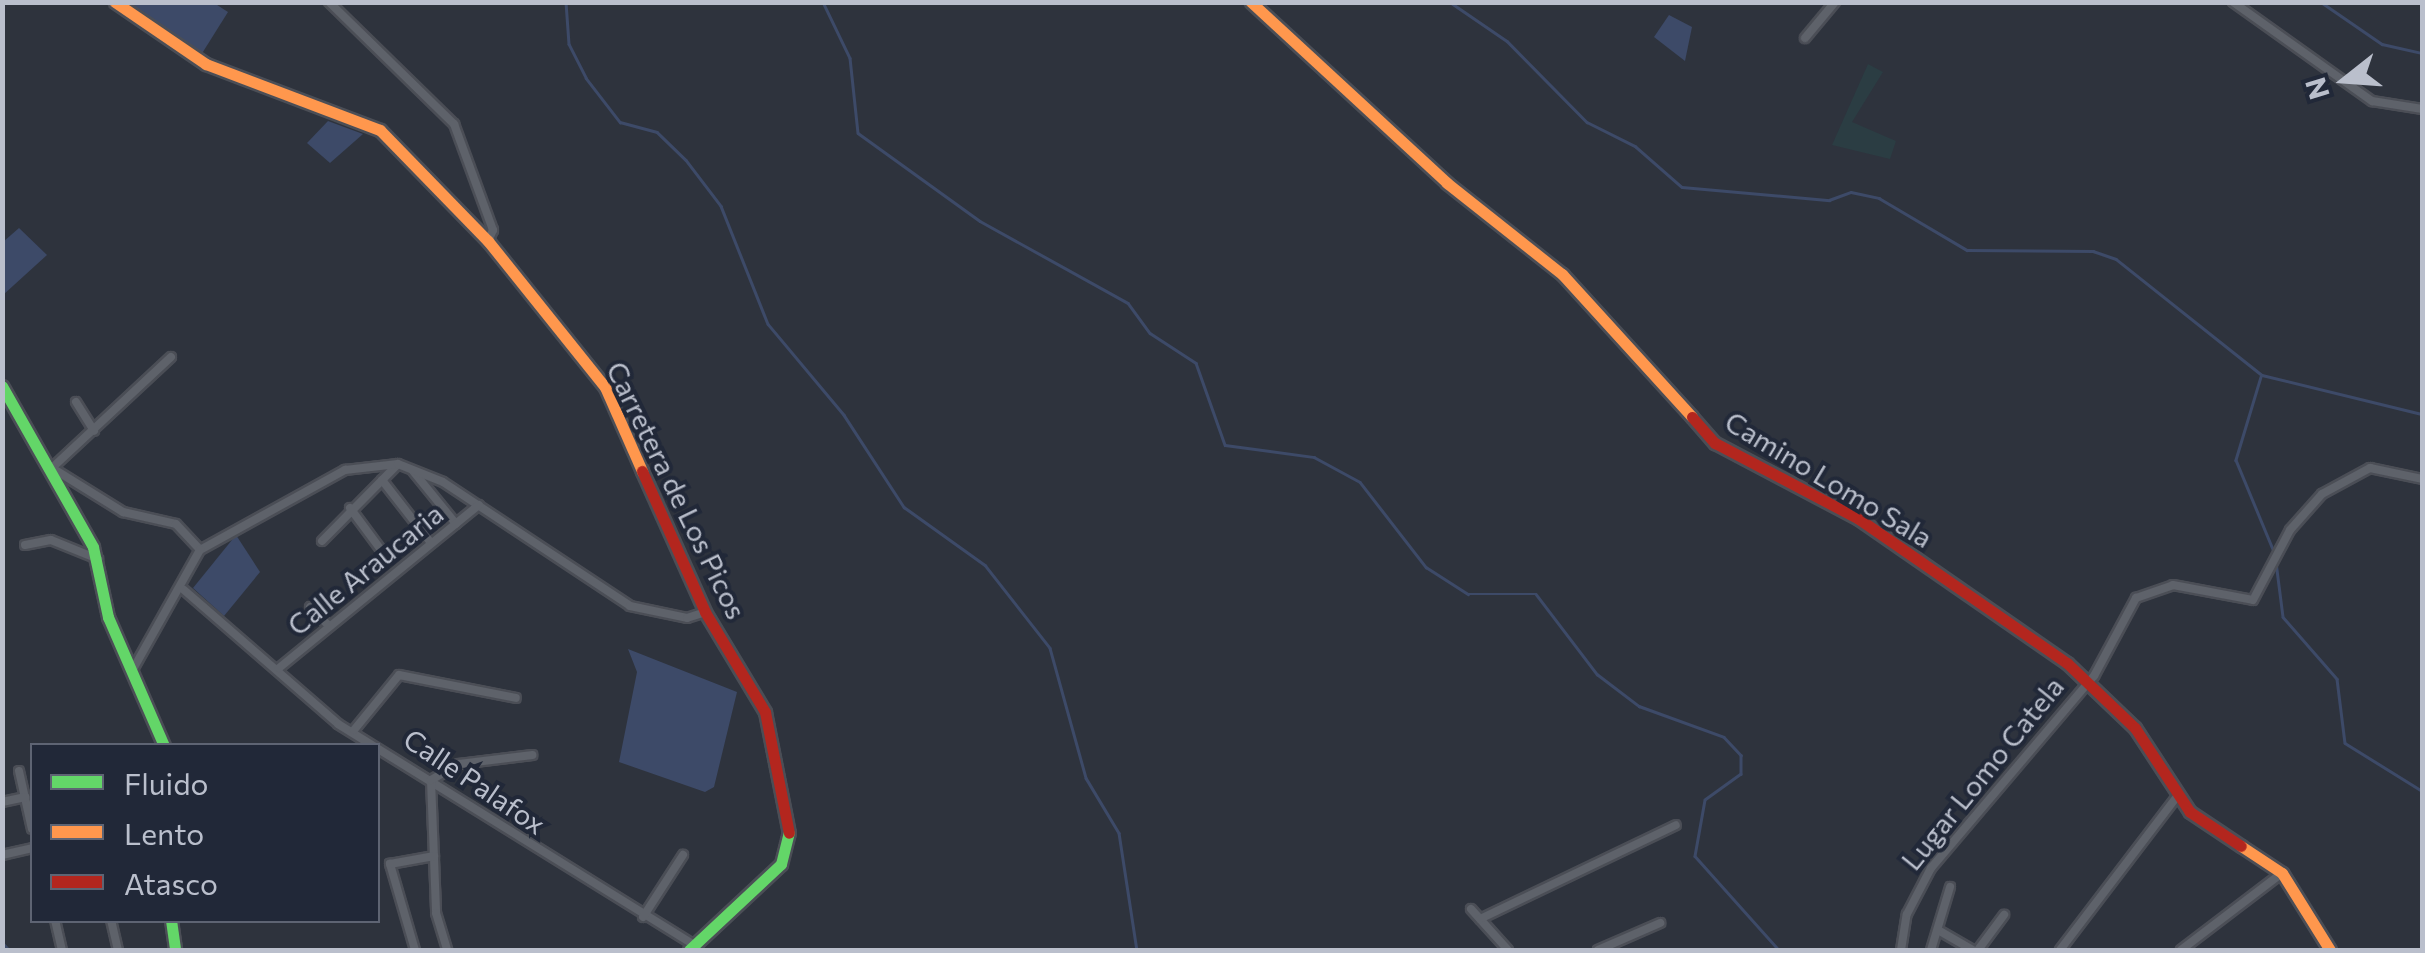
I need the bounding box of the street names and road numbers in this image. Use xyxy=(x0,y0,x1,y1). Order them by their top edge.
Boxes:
street label: Carretera de Los Picos xyxy=(600,356,754,624)
street label: Camino Lomo Sala xyxy=(1719,404,1939,554)
street label: Calle Araucaria xyxy=(281,496,449,642)
street label: Lugar Lomo Catela xyxy=(1894,670,2070,876)
street label: Calle Palafox xyxy=(398,721,552,841)

